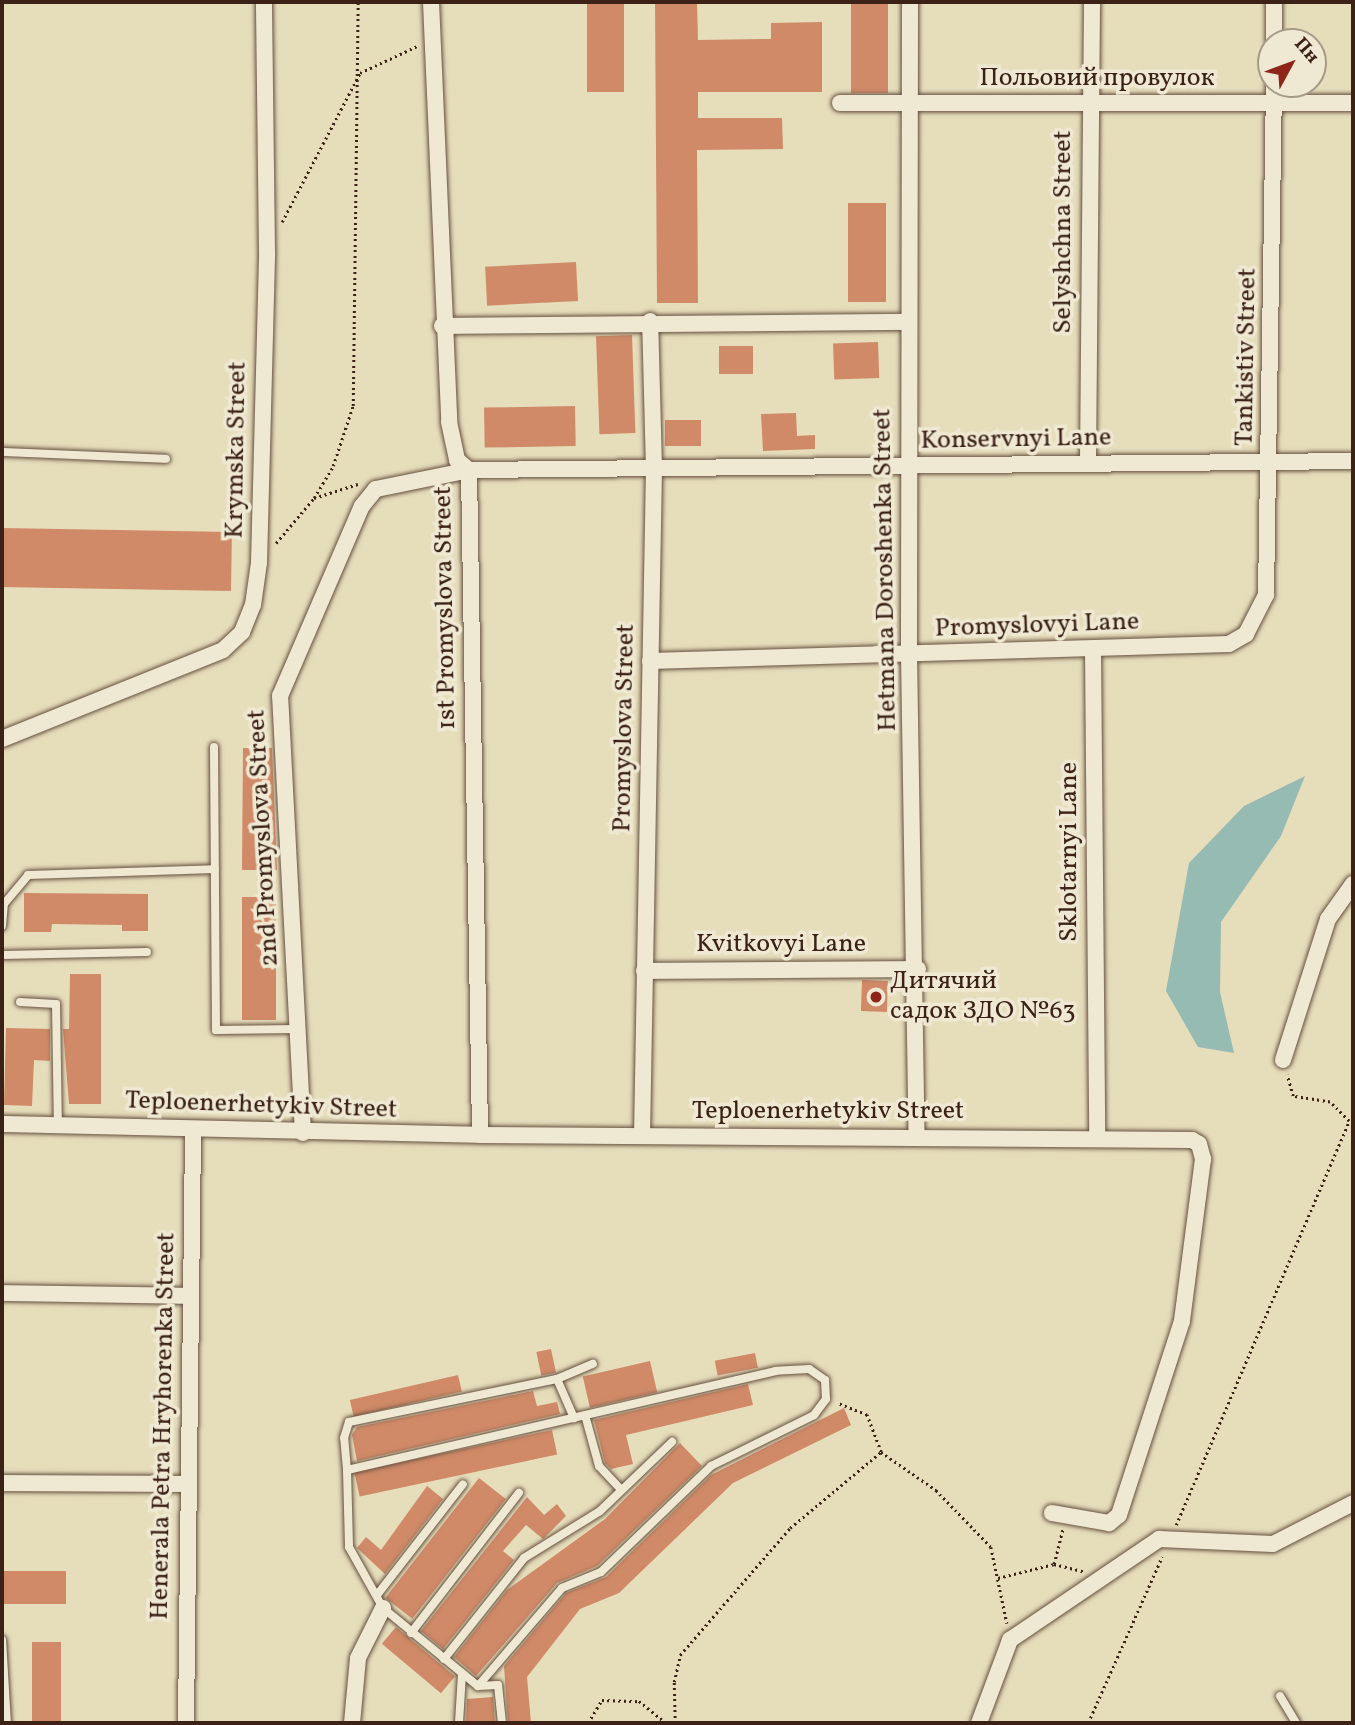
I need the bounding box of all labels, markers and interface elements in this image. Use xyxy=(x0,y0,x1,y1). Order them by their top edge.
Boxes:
north arrow xyxy=(1257,28,1327,98)
text: Пн xyxy=(1288,32,1325,69)
street label: Польовий провулок xyxy=(980,63,1214,95)
street label: Selyshchna Street xyxy=(1048,130,1080,334)
street label: Tankistiv Street xyxy=(1230,267,1264,447)
street label: Krymska Street xyxy=(220,361,254,539)
street label: Hetmana Doroshenka Street xyxy=(868,408,904,732)
street label: Konservnyi Lane xyxy=(920,423,1112,457)
street label: 1st Promyslova Street xyxy=(428,486,464,730)
street label: Promyslovyi Lane xyxy=(934,607,1140,645)
street label: Promyslova Street xyxy=(608,624,642,832)
street label: 2nd Promyslova Street xyxy=(242,709,286,967)
street label: Sklotarnyi Lane xyxy=(1054,762,1086,942)
street label: Kvitkovyi Lane xyxy=(696,929,866,961)
place label: Дитячий садок ЗДО №63 xyxy=(890,966,1076,1028)
marker: Дитячий садок ЗДО №63 xyxy=(868,989,884,1005)
street label: Teploenerhetykiv Street xyxy=(124,1086,398,1126)
street label: Teploenerhetykiv Street xyxy=(691,1096,965,1128)
street label: Henerala Petra Hryhorenka Street xyxy=(145,1232,183,1620)

